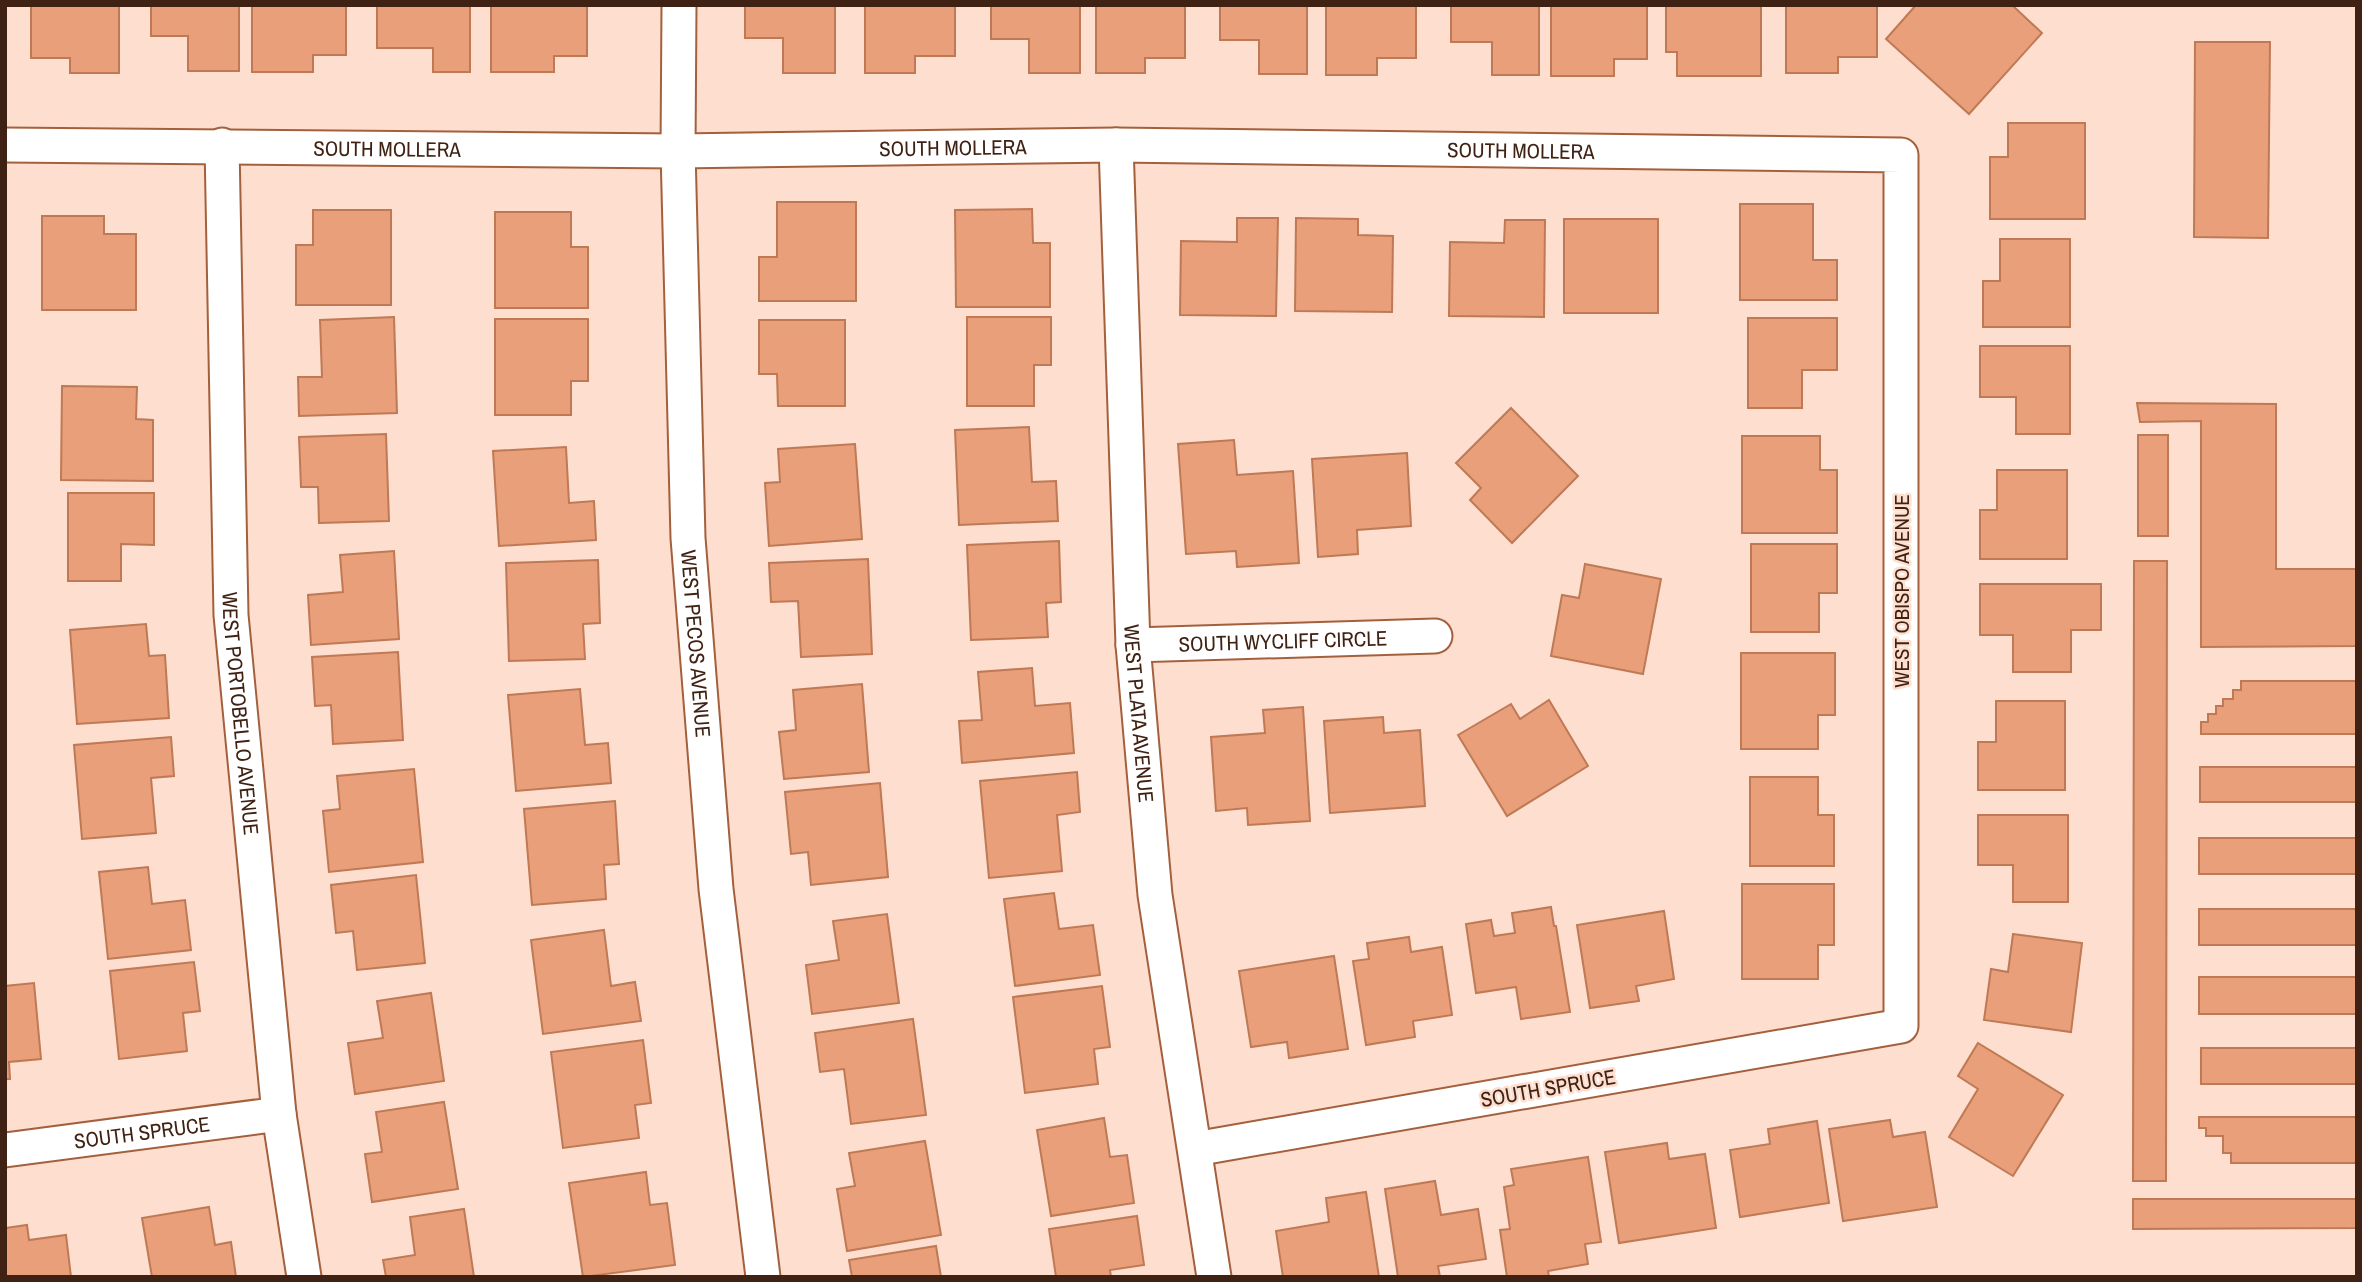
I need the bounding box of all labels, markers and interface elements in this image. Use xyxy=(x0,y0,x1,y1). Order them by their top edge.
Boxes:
street label: SOUTH MOLLERA xyxy=(879,132,1027,163)
street label: SOUTH MOLLERA xyxy=(313,133,461,164)
street label: SOUTH MOLLERA xyxy=(1447,135,1595,166)
street label: WEST OBISPO AVENUE xyxy=(1887,494,1916,688)
street label: WEST PECOS AVENUE xyxy=(674,549,718,738)
street label: WEST PORTOBELLO AVENUE xyxy=(216,592,267,836)
street label: SOUTH WYCLIFF CIRCLE xyxy=(1178,623,1388,658)
street label: WEST PLATA AVENUE xyxy=(1118,624,1161,804)
street label: SOUTH SPRUCE xyxy=(1478,1062,1618,1114)
street label: SOUTH SPRUCE xyxy=(72,1109,212,1155)

